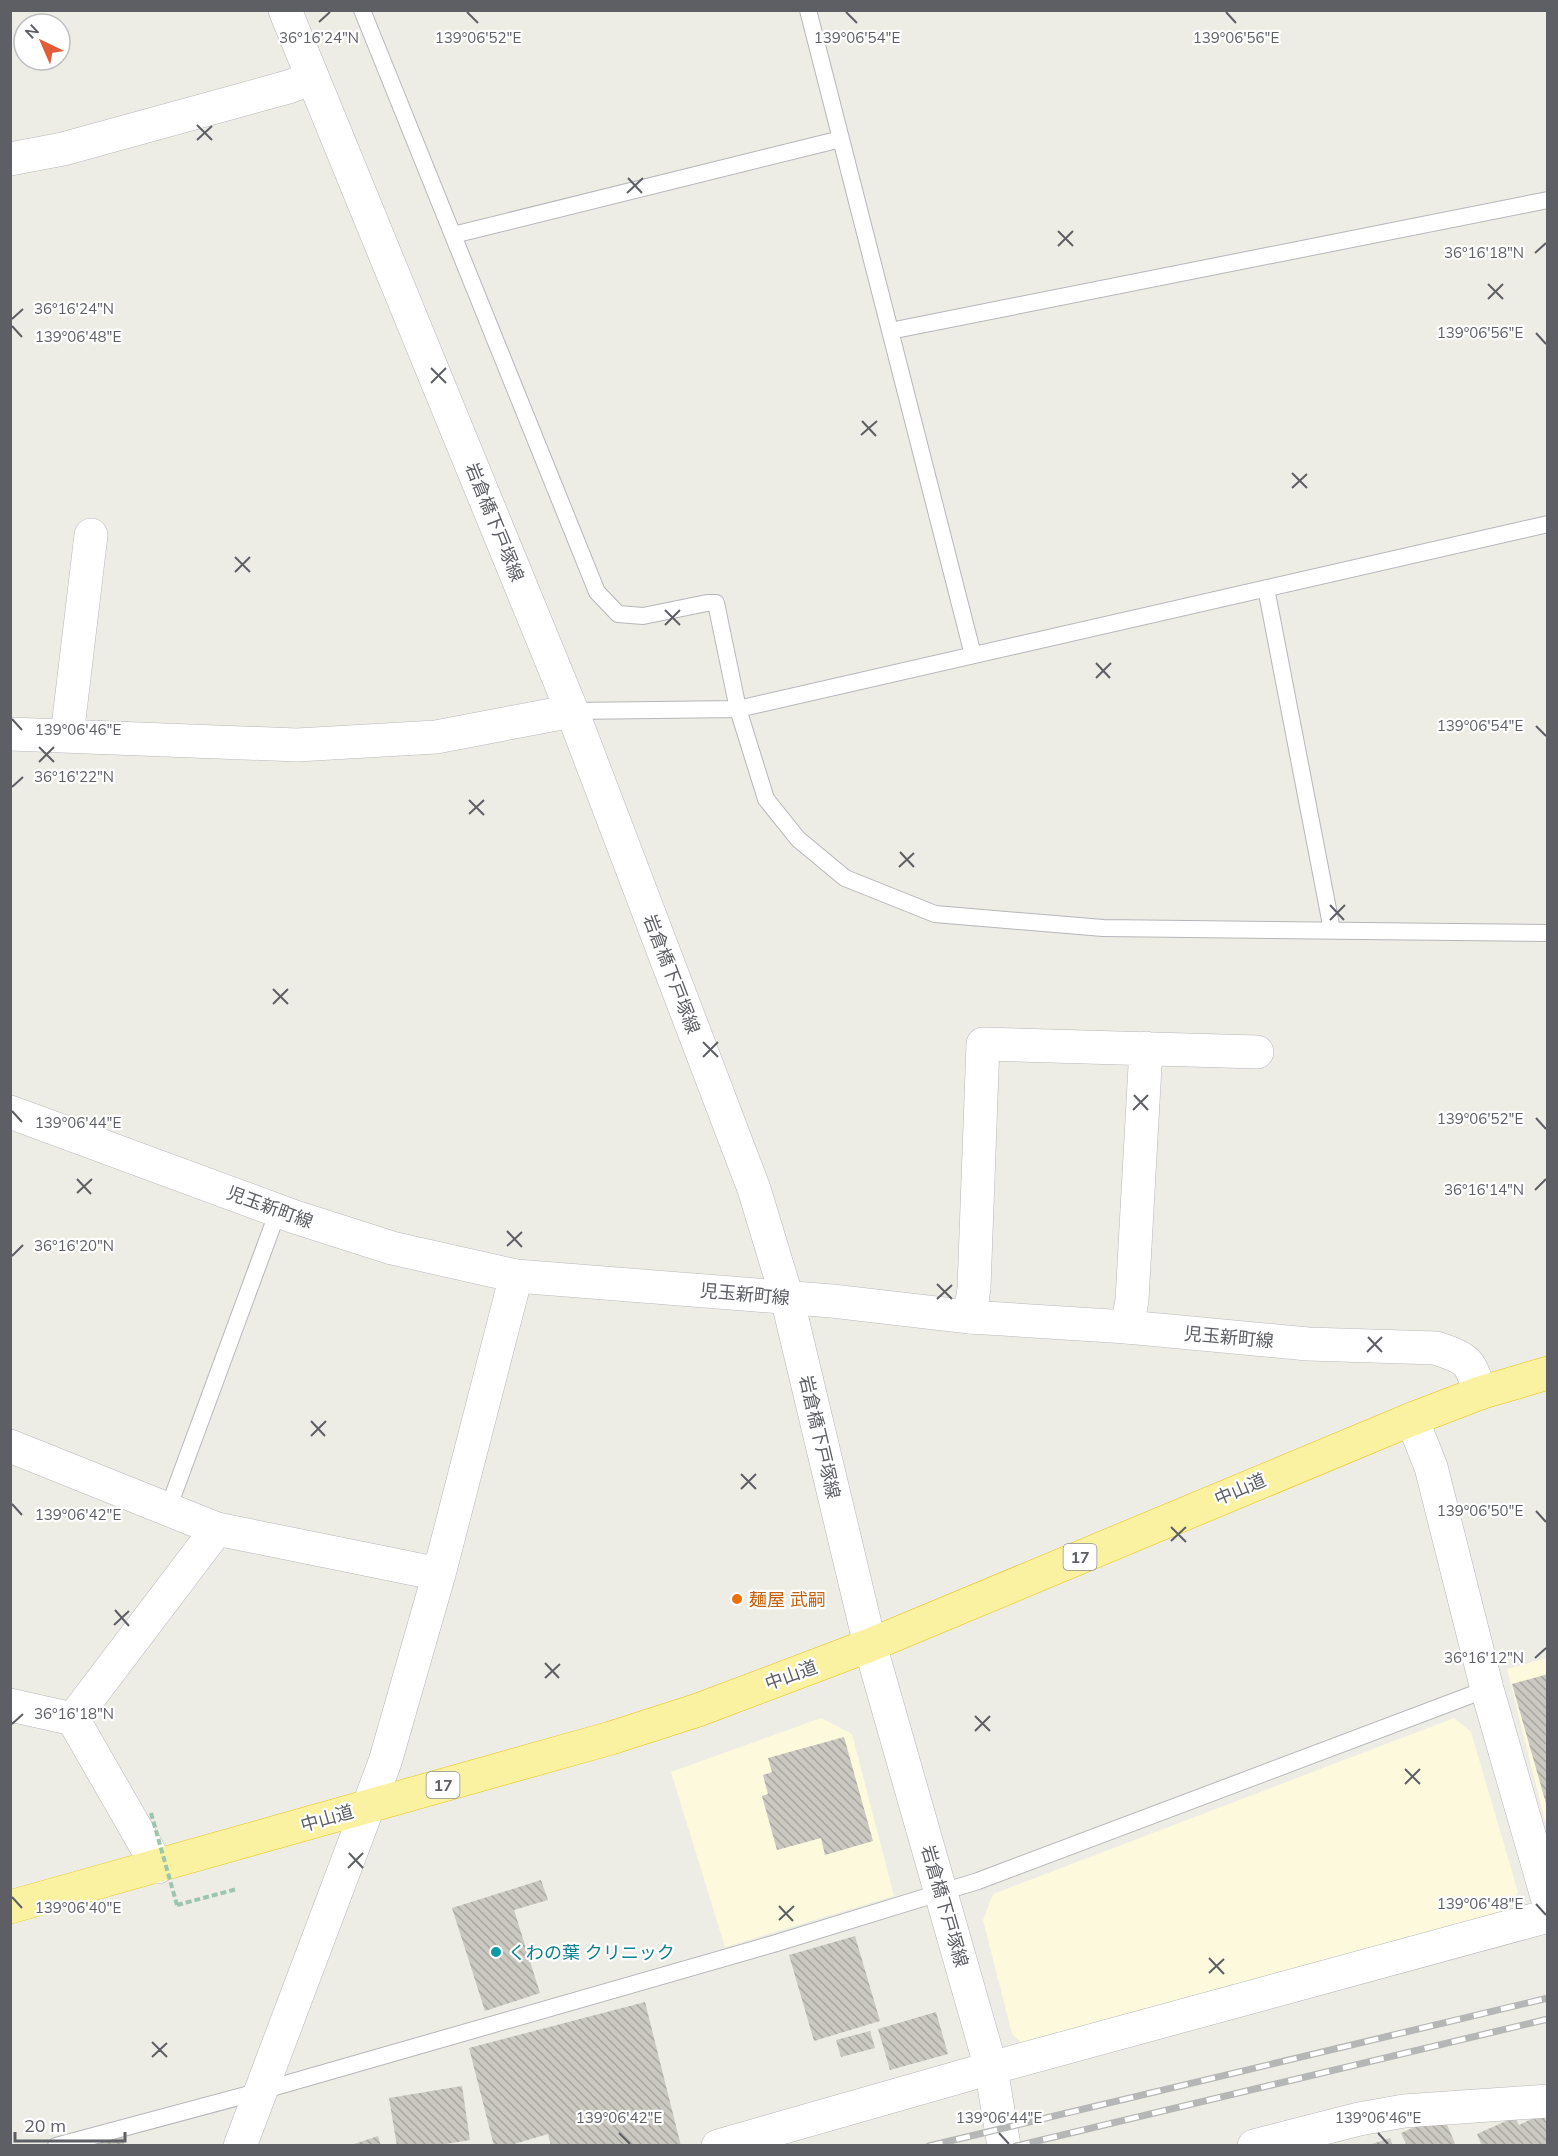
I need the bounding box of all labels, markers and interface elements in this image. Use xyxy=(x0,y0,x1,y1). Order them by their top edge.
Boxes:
north arrow xyxy=(12,12,72,72)
text: N xyxy=(20,20,43,43)
text: 36°16'24"N xyxy=(279,28,359,47)
text: 139°06'52"E xyxy=(435,28,521,47)
text: 139°06'54"E xyxy=(814,28,900,47)
text: 139°06'56"E xyxy=(1193,28,1279,47)
text: 36°16'18"N xyxy=(1444,243,1524,262)
text: 36°16'24"N xyxy=(34,299,114,318)
text: 139°06'56"E xyxy=(1437,323,1523,342)
text: 139°06'48"E xyxy=(35,327,121,346)
street label: 岩倉橋下戸塚線 xyxy=(461,459,529,585)
text: 139°06'54"E xyxy=(1437,716,1523,735)
text: 139°06'46"E xyxy=(35,720,121,739)
text: 36°16'22"N xyxy=(34,767,114,786)
street label: 岩倉橋下戸塚線 xyxy=(639,911,705,1037)
text: 139°06'52"E xyxy=(1437,1109,1523,1128)
text: 139°06'44"E xyxy=(35,1113,121,1132)
text: 36°16'14"N xyxy=(1444,1180,1524,1199)
street label: 児玉新町線 xyxy=(224,1181,316,1233)
text: 36°16'20"N xyxy=(34,1236,114,1255)
street label: 児玉新町線 xyxy=(699,1279,791,1309)
street label: 児玉新町線 xyxy=(1183,1322,1275,1352)
street label: 岩倉橋下戸塚線 xyxy=(795,1373,845,1501)
street label: 中山道 xyxy=(1211,1468,1269,1510)
text: 139°06'50"E xyxy=(1437,1501,1523,1520)
text: 139°06'42"E xyxy=(35,1505,121,1524)
road number: 17 xyxy=(1064,1544,1096,1570)
place label: 麺屋 武嗣 xyxy=(749,1588,826,1611)
marker: 麺屋 武嗣 xyxy=(730,1592,744,1606)
text: 36°16'12"N xyxy=(1444,1648,1524,1667)
street label: 中山道 xyxy=(762,1655,820,1695)
text: 36°16'18"N xyxy=(34,1704,114,1723)
road number: 17 xyxy=(426,1772,460,1798)
street label: 中山道 xyxy=(298,1800,356,1836)
street label: 岩倉橋下戸塚線 xyxy=(917,1842,973,1970)
text: 139°06'48"E xyxy=(1437,1894,1523,1913)
text: 139°06'40"E xyxy=(35,1898,121,1917)
place label: くわの葉 クリニック xyxy=(508,1941,675,1964)
marker: くわの葉 クリニック xyxy=(489,1945,503,1959)
scale bar xyxy=(15,2105,124,2143)
text: 139°06'42"E xyxy=(576,2108,662,2127)
text: 139°06'44"E xyxy=(956,2108,1042,2127)
text: 139°06'46"E xyxy=(1335,2108,1421,2127)
text: 20 m xyxy=(24,2114,66,2137)

